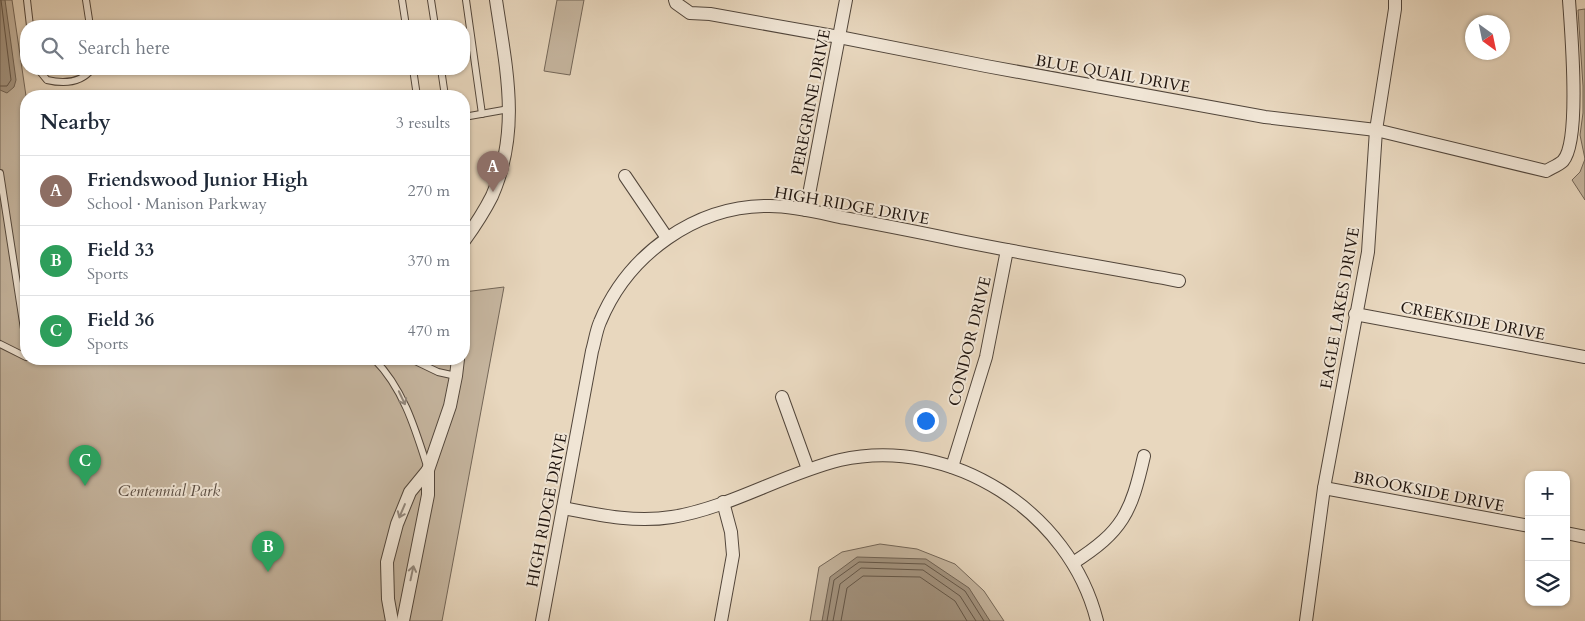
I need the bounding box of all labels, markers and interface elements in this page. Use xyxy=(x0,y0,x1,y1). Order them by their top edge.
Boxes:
north arrow xyxy=(1465,15,1510,60)
search box xyxy=(20,20,470,75)
street label: PEREGRINE DRIVE xyxy=(786,27,836,177)
icon: search xyxy=(38,34,66,62)
text: Search here xyxy=(78,35,170,61)
street label: BLUE QUAIL DRIVE xyxy=(1034,50,1192,98)
text: Nearby xyxy=(40,108,111,137)
text: 3 results xyxy=(396,112,450,134)
pin: A xyxy=(477,151,509,192)
text: Friendswood Junior High xyxy=(87,167,308,193)
text: A xyxy=(50,180,62,202)
text: 270 m xyxy=(408,180,450,202)
street label: HIGH RIDGE DRIVE xyxy=(773,182,931,230)
text: School · Manison Parkway xyxy=(87,193,267,215)
street label: EAGLE LAKES DRIVE xyxy=(1315,225,1365,391)
text: Field 33 xyxy=(87,237,154,263)
text: B xyxy=(50,250,62,272)
text: 370 m xyxy=(408,250,450,272)
text: Sports xyxy=(87,263,128,285)
street label: CONDOR DRIVE xyxy=(943,274,997,408)
street label: CREEKSIDE DRIVE xyxy=(1399,296,1547,346)
text: Field 36 xyxy=(87,307,154,333)
text: C xyxy=(50,320,62,342)
text: 470 m xyxy=(408,320,450,342)
text: Sports xyxy=(87,333,128,355)
one-way arrow xyxy=(398,390,407,405)
your location xyxy=(913,408,939,434)
street label: HIGH RIDGE DRIVE xyxy=(521,431,573,589)
pin: C xyxy=(69,445,101,486)
street label: BROOKSIDE DRIVE xyxy=(1351,467,1506,517)
map controls xyxy=(1525,471,1570,606)
button: + xyxy=(1525,471,1570,516)
park label: Centennial Park xyxy=(118,480,220,502)
one-way arrow xyxy=(397,503,407,518)
button: − xyxy=(1525,516,1570,561)
pin: B xyxy=(252,531,284,572)
button: layers xyxy=(1525,561,1570,606)
one-way arrow xyxy=(408,566,418,582)

